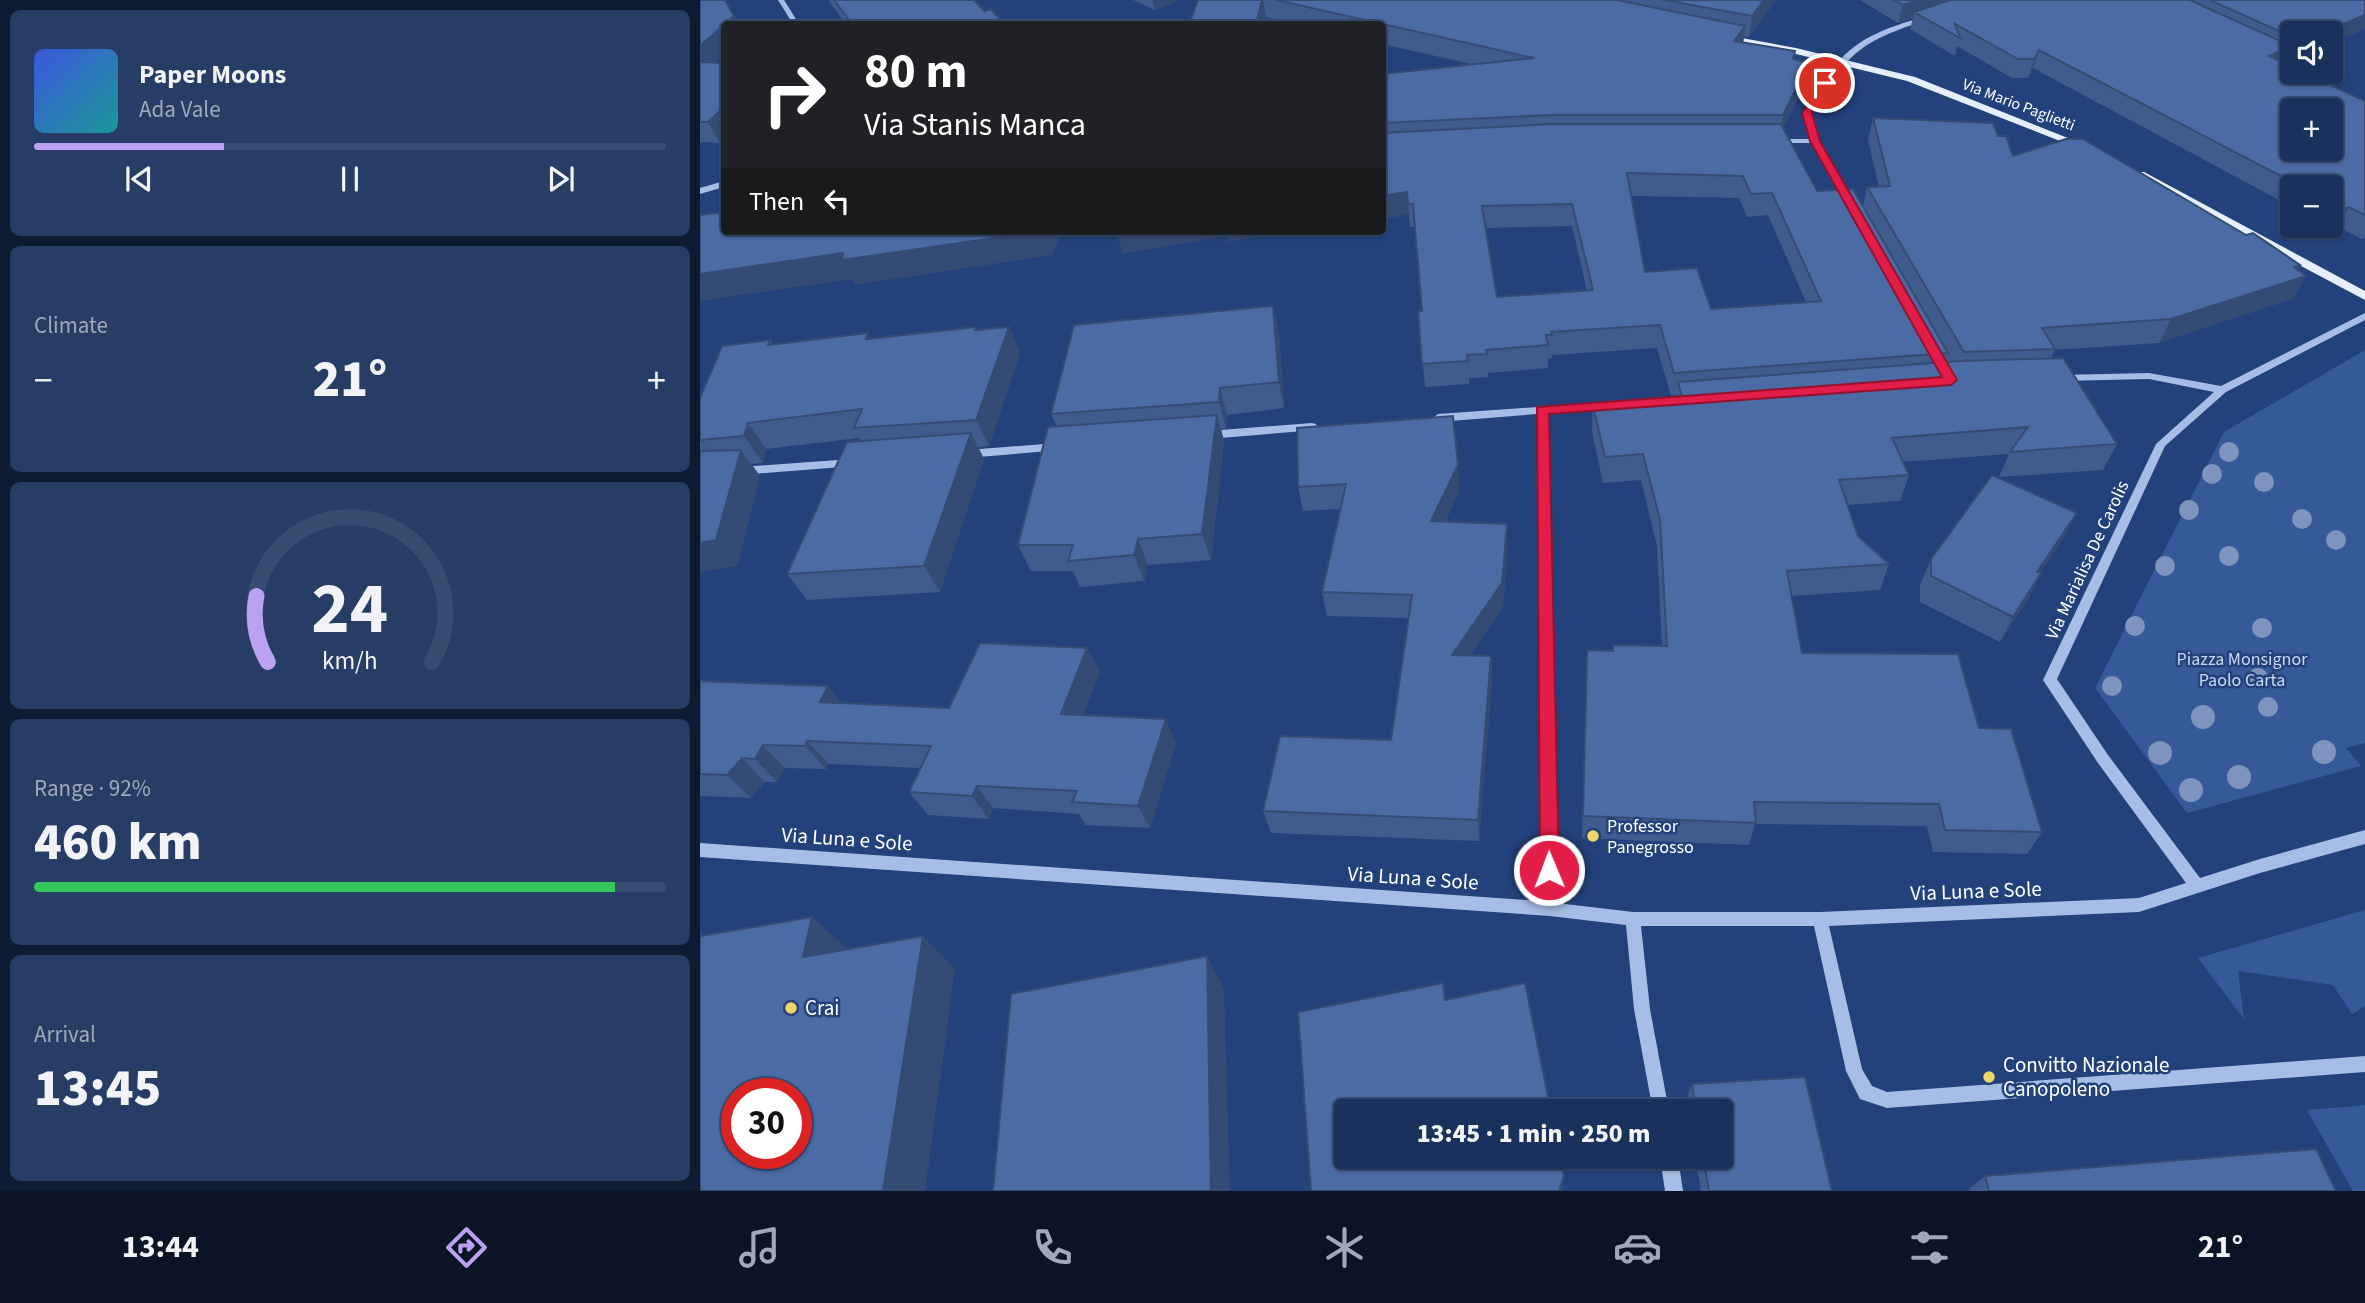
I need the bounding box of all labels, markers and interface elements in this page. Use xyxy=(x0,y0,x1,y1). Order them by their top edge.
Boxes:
map controls xyxy=(2280,21,2343,238)
button: sound xyxy=(2280,21,2343,84)
text: 80 m xyxy=(864,37,968,107)
icon: right xyxy=(749,49,840,140)
pin xyxy=(1795,53,1855,113)
text: Paper Moons xyxy=(139,56,286,93)
icon: arrive xyxy=(1806,64,1844,102)
street label: Via Mario Paglietti xyxy=(1959,73,2078,137)
text: Ada Vale xyxy=(139,93,221,126)
button: + xyxy=(2280,98,2343,161)
text: Via Stanis Manca xyxy=(864,102,1086,148)
icon: previous xyxy=(120,160,158,198)
icon: pause xyxy=(331,160,369,198)
icon: next xyxy=(542,160,580,198)
button: − xyxy=(2280,175,2343,238)
icon: left xyxy=(818,182,856,220)
text: Then xyxy=(749,183,804,220)
text: Climate xyxy=(34,309,108,342)
text: 21° xyxy=(313,343,387,417)
text: − xyxy=(34,354,53,408)
text: + xyxy=(647,354,666,408)
street label: Via Marialisa De Carolis xyxy=(2040,477,2135,644)
text: 24 xyxy=(312,557,388,661)
text: km/h xyxy=(322,642,378,678)
park label: Piazza Monsignor Paolo Carta xyxy=(2177,647,2308,693)
text: Range · 92% xyxy=(34,772,151,805)
text: 460 km xyxy=(34,806,202,880)
place label: Professor Panegrosso xyxy=(1607,814,1694,860)
street label: Via Luna e Sole xyxy=(780,819,914,859)
marker: Professor Panegrosso xyxy=(1585,828,1601,844)
position arrow xyxy=(1512,833,1586,907)
street label: Via Luna e Sole xyxy=(1346,858,1480,898)
street label: Via Luna e Sole xyxy=(1910,874,2042,908)
place label: Crai xyxy=(805,993,840,1023)
marker: Crai xyxy=(783,1000,799,1016)
text: Arrival xyxy=(34,1018,96,1051)
place label: Convitto Nazionale Canopoleno xyxy=(2003,1050,2169,1104)
text: 13:45 xyxy=(34,1052,161,1126)
marker: Convitto Nazionale Canopoleno xyxy=(1981,1069,1997,1085)
speed limit sign: 30 xyxy=(721,1078,812,1169)
text: 13:45 · 1 min · 250 m xyxy=(1417,1115,1650,1152)
icon: directions xyxy=(442,1223,491,1272)
icon: music xyxy=(735,1223,784,1272)
icon: phone xyxy=(1028,1223,1077,1272)
icon: climate xyxy=(1320,1223,1369,1272)
icon: car xyxy=(1613,1223,1662,1272)
icon: filters xyxy=(1905,1223,1954,1272)
text: 13:44 xyxy=(122,1224,199,1270)
text: 21° xyxy=(2198,1224,2243,1270)

